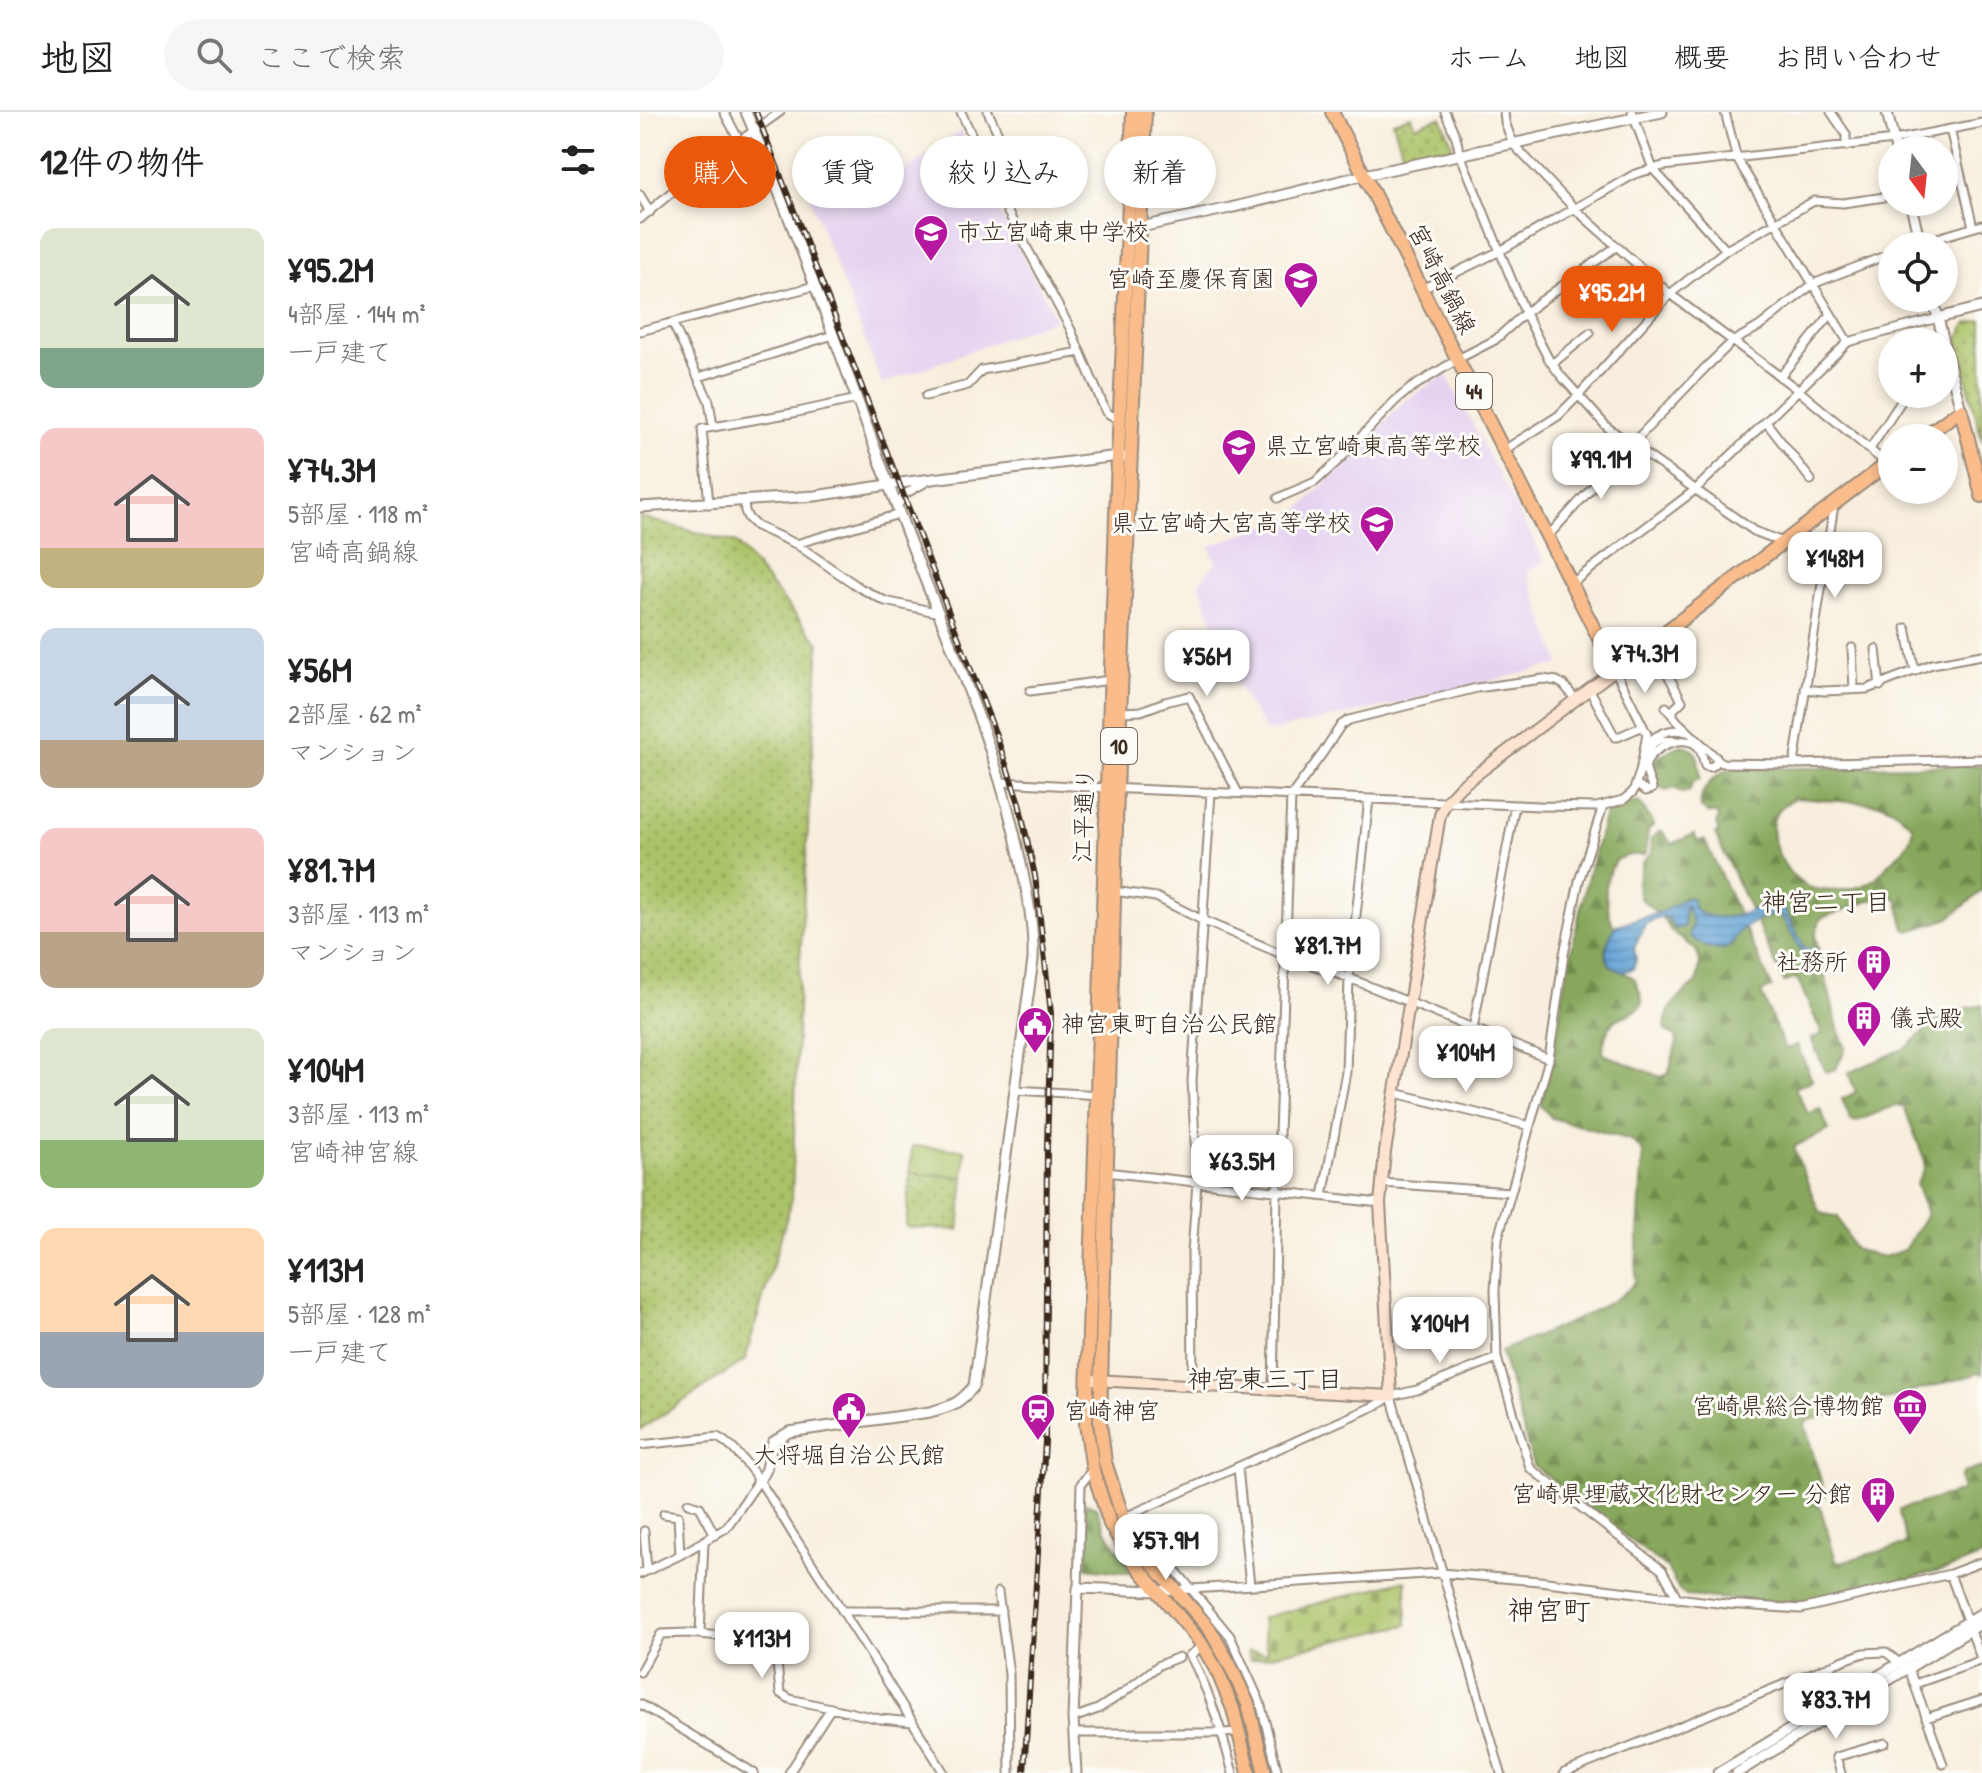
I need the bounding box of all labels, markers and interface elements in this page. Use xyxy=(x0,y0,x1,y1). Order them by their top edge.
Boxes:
search box xyxy=(164,19,724,91)
text: 地図 xyxy=(40,31,116,83)
icon: search xyxy=(192,33,236,77)
text: ここで検索 xyxy=(256,37,406,77)
text: ホーム xyxy=(1447,38,1530,76)
text: 地図 xyxy=(1574,38,1630,76)
text: 概要 xyxy=(1674,38,1730,76)
text: お問い合わせ xyxy=(1774,38,1942,76)
chip: 購入 xyxy=(664,136,776,208)
chip: 賃貸 xyxy=(792,136,904,208)
chip: 絞り込み xyxy=(920,136,1088,208)
chip: 新着 xyxy=(1104,136,1216,208)
north arrow xyxy=(1878,136,1958,216)
map controls xyxy=(1878,136,1958,504)
icon: filters xyxy=(556,138,600,182)
text: 12件の物件 xyxy=(40,139,204,185)
school or university icon: 市立宮崎東中学校 xyxy=(912,213,950,263)
place label: 市立宮崎東中学校 xyxy=(957,215,1149,247)
street label: 宮崎高鍋線 xyxy=(1401,218,1484,339)
button: locate xyxy=(1878,232,1958,312)
text: ¥95.2M xyxy=(288,247,374,293)
icon: home xyxy=(104,260,200,356)
school or university icon: 宮崎至慶保育園 xyxy=(1282,260,1320,310)
place label: 宮崎至慶保育園 xyxy=(1107,262,1275,294)
pin: ¥95.2M xyxy=(1547,266,1677,334)
text: ¥95.2M xyxy=(1579,274,1645,309)
text: 4部屋 · 144 m² xyxy=(288,296,426,331)
button: + xyxy=(1878,328,1958,408)
text: 一戸建て xyxy=(288,334,392,369)
road number: 44 xyxy=(1456,373,1492,409)
button: − xyxy=(1878,424,1958,504)
school or university icon: 県立宮崎東高等学校 xyxy=(1220,427,1258,477)
place label: 県立宮崎東高等学校 xyxy=(1265,429,1481,461)
pin: ¥99.1M xyxy=(1536,433,1666,501)
text: ¥99.1M xyxy=(1570,441,1632,476)
text: ¥74.3M xyxy=(288,447,376,493)
icon: home xyxy=(104,460,200,556)
text: 5部屋 · 118 m² xyxy=(288,496,428,531)
school or university icon: 県立宮崎大宮高等学校 xyxy=(1358,504,1396,554)
place label: 県立宮崎大宮高等学校 xyxy=(1111,506,1351,538)
pin: ¥148M xyxy=(1779,532,1891,600)
text: 宮崎高鍋線 xyxy=(288,534,418,569)
text: ¥148M xyxy=(1806,540,1864,575)
pin: ¥74.3M xyxy=(1580,627,1710,695)
pin: ¥56M xyxy=(1160,630,1254,698)
text: ¥74.3M xyxy=(1611,635,1679,670)
text: ¥56M xyxy=(1183,638,1231,673)
text: ¥56M xyxy=(288,647,352,693)
icon: home xyxy=(104,660,200,756)
text: 2部屋 · 62 m² xyxy=(288,696,422,731)
road number: 10 xyxy=(1101,728,1137,764)
text: マンション xyxy=(288,734,417,769)
street label: 江平通り xyxy=(1065,766,1101,863)
text: ¥81.7M xyxy=(288,847,375,893)
icon: home xyxy=(104,860,200,956)
district label: 神宮二丁目 xyxy=(1761,884,1891,919)
text: 3部屋 · 113 m² xyxy=(288,896,429,931)
pin: ¥81.7M xyxy=(1263,919,1393,987)
text: ¥81.7M xyxy=(1295,927,1361,962)
text: マンション xyxy=(288,934,417,969)
building icon: 社務所 xyxy=(1855,943,1893,993)
place label: 社務所 xyxy=(1776,945,1848,977)
building icon: 儀式殿 xyxy=(1845,999,1883,1049)
place label: 儀式殿 xyxy=(1890,1001,1962,1033)
public building icon: 神宮東町自治公民館 xyxy=(1016,1005,1054,1055)
place label: 神宮東町自治公民館 xyxy=(1061,1007,1277,1039)
pin: ¥104M xyxy=(1410,1026,1522,1094)
text: ¥104M xyxy=(1437,1034,1495,1069)
text: ¥104M xyxy=(288,1047,364,1093)
icon: home xyxy=(104,1060,200,1156)
text: 3部屋 · 113 m² xyxy=(288,1096,429,1131)
text: 宮崎神宮線 xyxy=(288,1134,418,1169)
pin: ¥63.5M xyxy=(1177,1135,1307,1203)
text: ¥63.5M xyxy=(1209,1143,1275,1178)
text: ¥113M xyxy=(288,1247,364,1293)
icon: home xyxy=(104,1260,200,1356)
text: 5部屋 · 128 m² xyxy=(288,1296,431,1331)
pin: ¥104M xyxy=(1384,1297,1496,1365)
text: ¥104M xyxy=(1411,1305,1469,1340)
text: 一戸建て xyxy=(288,1334,392,1369)
district label: 神宮東三丁目 xyxy=(1187,1361,1343,1396)
museum icon: 宮崎県総合博物館 xyxy=(1891,1387,1929,1437)
place label: 宮崎県総合博物館 xyxy=(1692,1389,1884,1421)
public building icon: 大将堀自治公民館 xyxy=(830,1390,868,1440)
station icon: 宮崎神宮 xyxy=(1019,1392,1057,1442)
place label: 宮崎神宮 xyxy=(1064,1394,1160,1426)
place label: 大将堀自治公民館 xyxy=(753,1438,945,1470)
building icon: 宮崎県埋蔵文化財センター 分館 xyxy=(1859,1475,1897,1525)
place label: 宮崎県埋蔵文化財センター 分館 xyxy=(1511,1477,1852,1509)
pin: ¥57.9M xyxy=(1101,1514,1231,1582)
text: ¥57.9M xyxy=(1133,1522,1199,1557)
district label: 神宮町 xyxy=(1507,1591,1591,1629)
pin: ¥113M xyxy=(706,1612,818,1680)
text: ¥113M xyxy=(733,1620,791,1655)
pin: ¥83.7M xyxy=(1771,1673,1901,1741)
text: ¥83.7M xyxy=(1802,1681,1870,1716)

